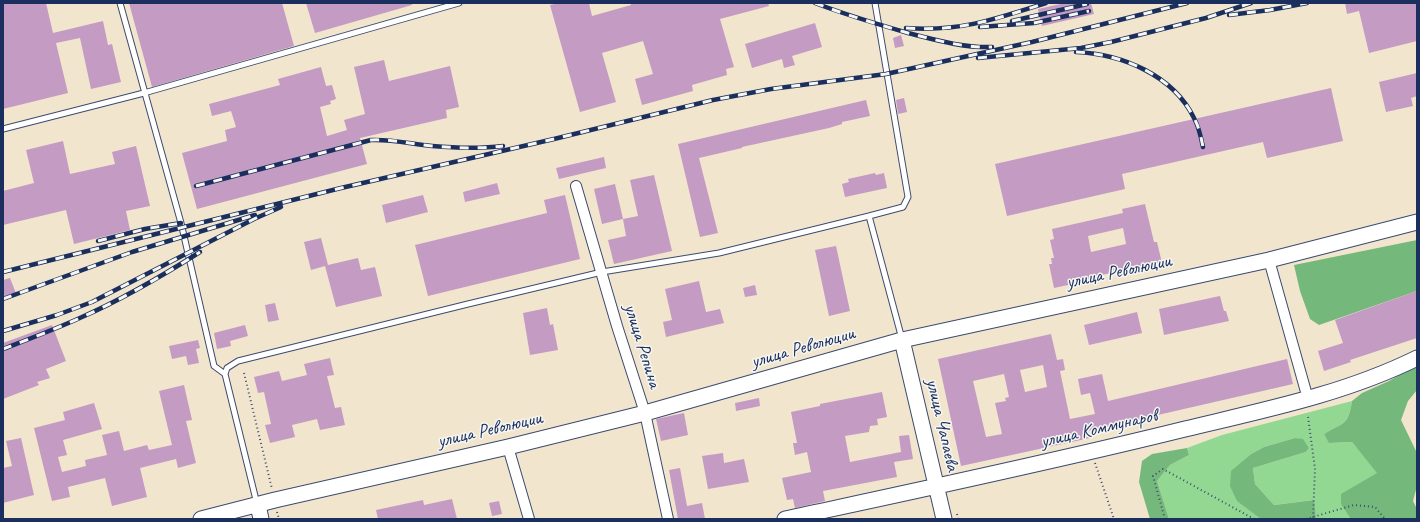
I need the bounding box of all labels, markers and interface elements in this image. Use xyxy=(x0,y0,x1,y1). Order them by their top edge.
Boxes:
street label: улица Революции xyxy=(1064,250,1174,294)
street label: улица Репина xyxy=(618,301,666,391)
street label: улица Революции xyxy=(748,322,858,374)
street label: улица Чапаева xyxy=(920,376,964,474)
street label: улица Коммунаров xyxy=(1039,405,1159,453)
street label: улица Революции xyxy=(435,407,545,453)

